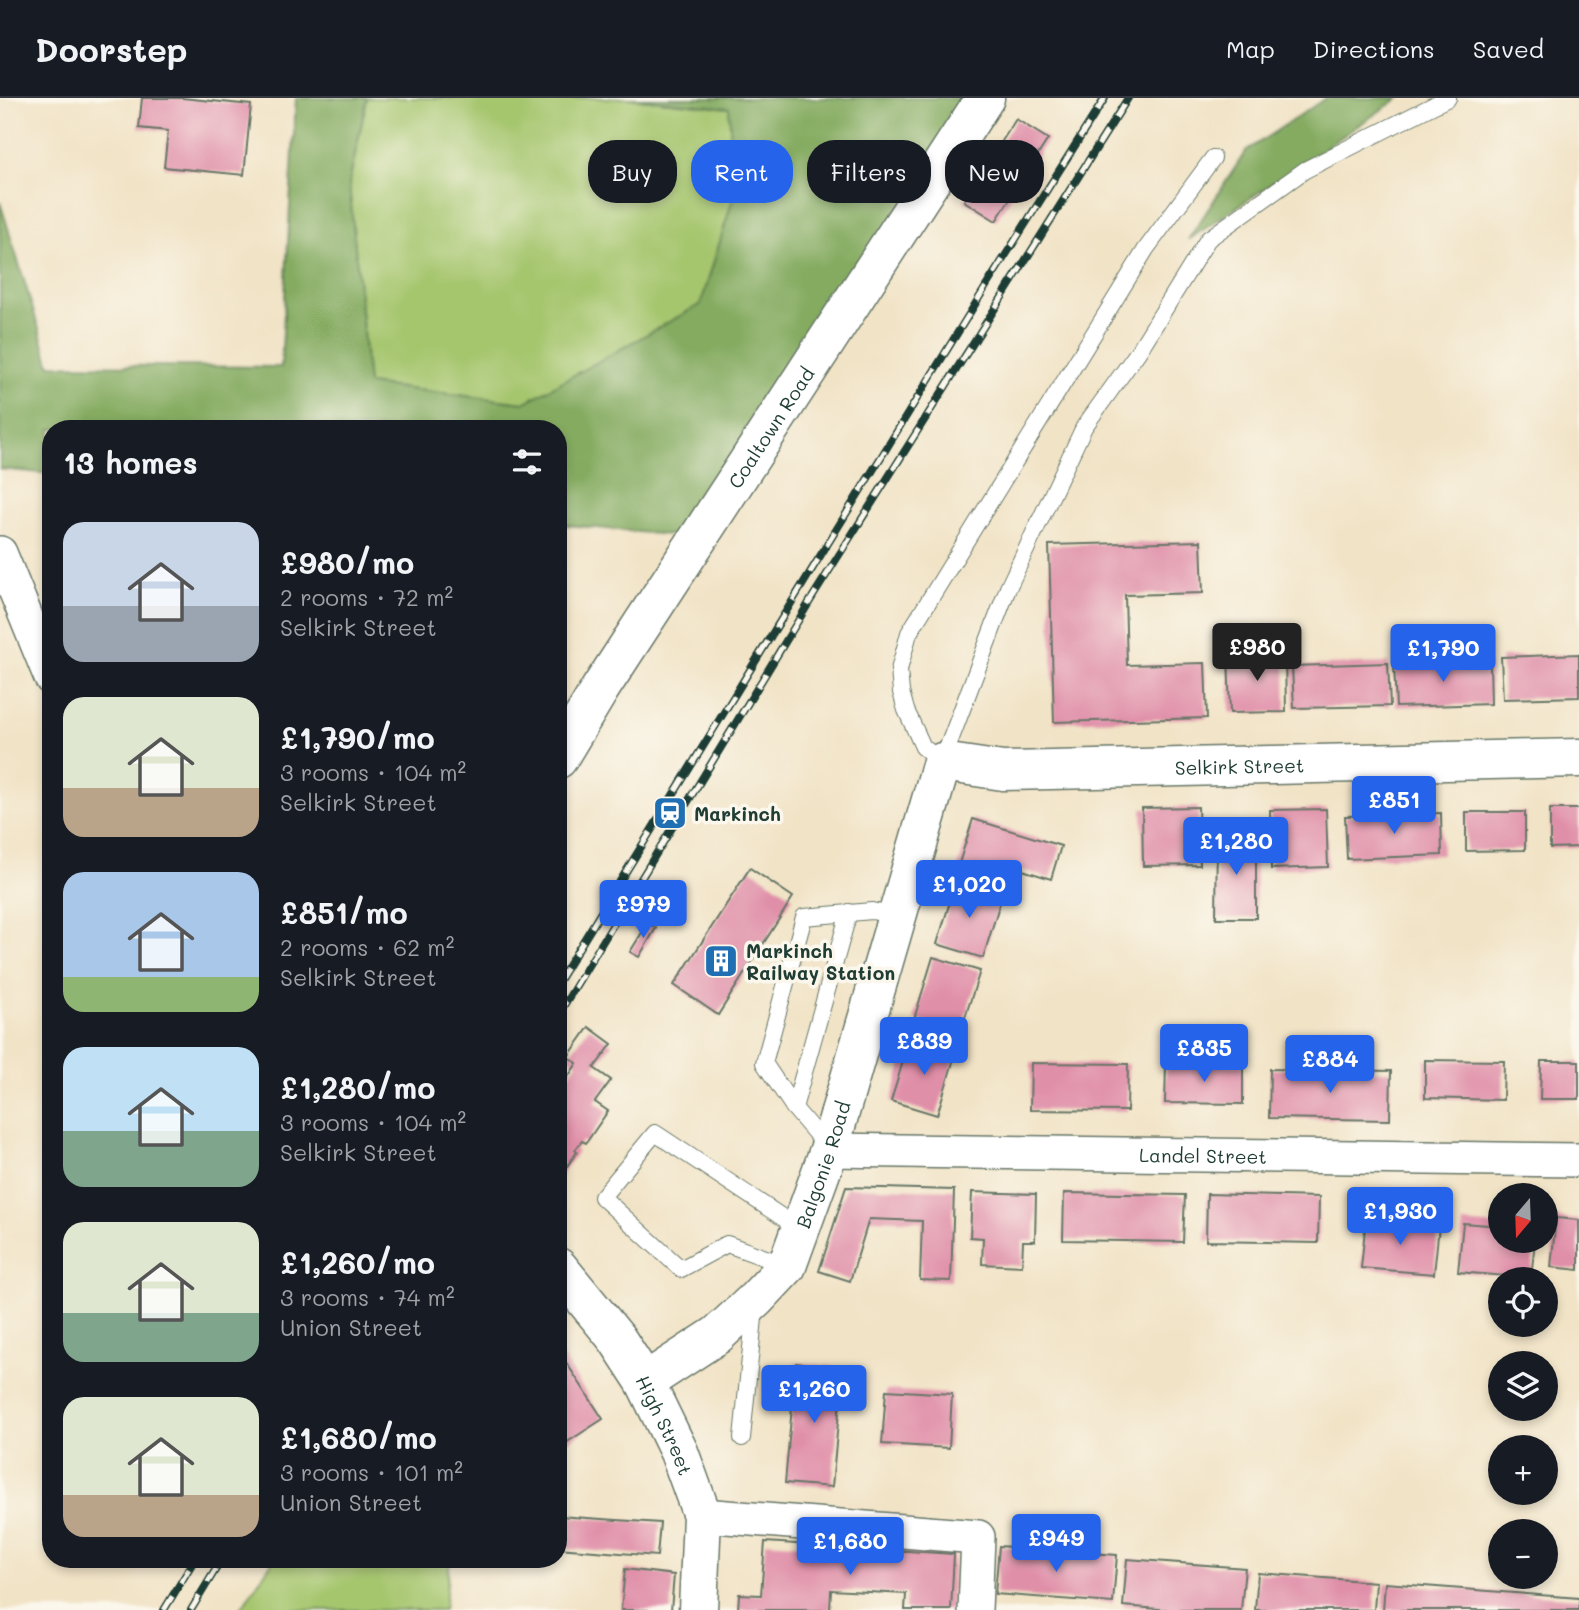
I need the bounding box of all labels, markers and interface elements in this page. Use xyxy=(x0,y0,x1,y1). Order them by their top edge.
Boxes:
text: Doorstep xyxy=(35,27,188,70)
text: Map xyxy=(1226,33,1275,64)
text: Directions xyxy=(1313,33,1435,64)
text: Saved xyxy=(1473,33,1544,64)
chip: Buy xyxy=(588,140,677,203)
chip: Rent xyxy=(691,140,793,203)
chip: Filters xyxy=(807,140,931,203)
chip: New xyxy=(945,140,1044,203)
street label: Coaltown Road xyxy=(722,362,819,493)
text: 13 homes xyxy=(63,442,198,482)
icon: filters xyxy=(508,443,546,481)
text: £980/mo xyxy=(280,542,414,582)
icon: home xyxy=(119,550,203,634)
text: 2 rooms · 72 m² xyxy=(280,582,453,612)
text: Selkirk Street xyxy=(280,612,437,642)
pin: £980 xyxy=(1216,624,1298,683)
pin: £1,790 xyxy=(1386,624,1500,684)
text: £980 xyxy=(1228,631,1286,661)
text: £1,790 xyxy=(1407,632,1479,662)
text: £1,790/mo xyxy=(280,717,435,757)
icon: home xyxy=(119,725,203,809)
street label: Selkirk Street xyxy=(1174,752,1304,780)
text: 3 rooms · 104 m² xyxy=(280,757,466,787)
pin: £851 xyxy=(1353,776,1435,836)
text: £851 xyxy=(1368,784,1420,814)
text: Selkirk Street xyxy=(280,787,437,817)
station icon: Markinch xyxy=(651,794,689,832)
place label: Markinch xyxy=(694,801,781,826)
pin: £1,280 xyxy=(1179,818,1293,877)
text: £1,280 xyxy=(1199,825,1273,855)
pin: £1,020 xyxy=(912,860,1026,920)
text: £1,020 xyxy=(932,868,1006,898)
pin: £979 xyxy=(602,880,684,940)
text: £979 xyxy=(616,888,670,918)
text: £851/mo xyxy=(280,892,408,932)
icon: home xyxy=(119,900,203,984)
text: 2 rooms · 62 m² xyxy=(280,932,454,962)
place label: Markinch Railway Station xyxy=(746,938,895,985)
building icon: Markinch Railway Station xyxy=(702,942,740,980)
text: Selkirk Street xyxy=(280,962,437,992)
pin: £839 xyxy=(883,1018,965,1077)
pin: £835 xyxy=(1163,1024,1245,1084)
text: £839 xyxy=(896,1025,952,1055)
text: £835 xyxy=(1176,1032,1232,1062)
pin: £884 xyxy=(1289,1035,1371,1095)
text: £884 xyxy=(1301,1043,1359,1073)
text: £1,280/mo xyxy=(280,1067,435,1107)
icon: home xyxy=(119,1075,203,1159)
street label: Balgonie Road xyxy=(789,1098,855,1231)
text: 3 rooms · 104 m² xyxy=(280,1107,466,1137)
text: Selkirk Street xyxy=(280,1137,437,1167)
street label: Landel Street xyxy=(1139,1142,1267,1168)
north arrow xyxy=(1488,1183,1558,1253)
map controls xyxy=(1488,1183,1558,1589)
pin: £1,930 xyxy=(1343,1188,1457,1247)
text: £1,930 xyxy=(1363,1195,1437,1225)
text: £1,260/mo xyxy=(280,1242,435,1282)
icon: home xyxy=(119,1250,203,1334)
button: locate xyxy=(1488,1267,1558,1337)
text: 3 rooms · 74 m² xyxy=(280,1282,455,1312)
text: Union Street xyxy=(280,1312,422,1342)
button: layers xyxy=(1488,1351,1558,1421)
pin: £1,260 xyxy=(757,1366,871,1425)
street label: High Street xyxy=(631,1371,699,1479)
text: £1,260 xyxy=(777,1373,851,1403)
text: £1,680/mo xyxy=(280,1417,437,1457)
icon: home xyxy=(119,1425,203,1509)
button: + xyxy=(1488,1435,1558,1505)
text: 3 rooms · 101 m² xyxy=(280,1457,463,1487)
text: Union Street xyxy=(280,1487,422,1517)
pin: £949 xyxy=(1015,1514,1097,1574)
pin: £1,680 xyxy=(793,1518,907,1577)
button: − xyxy=(1488,1519,1558,1589)
text: £949 xyxy=(1028,1522,1084,1552)
text: £1,680 xyxy=(813,1525,887,1555)

